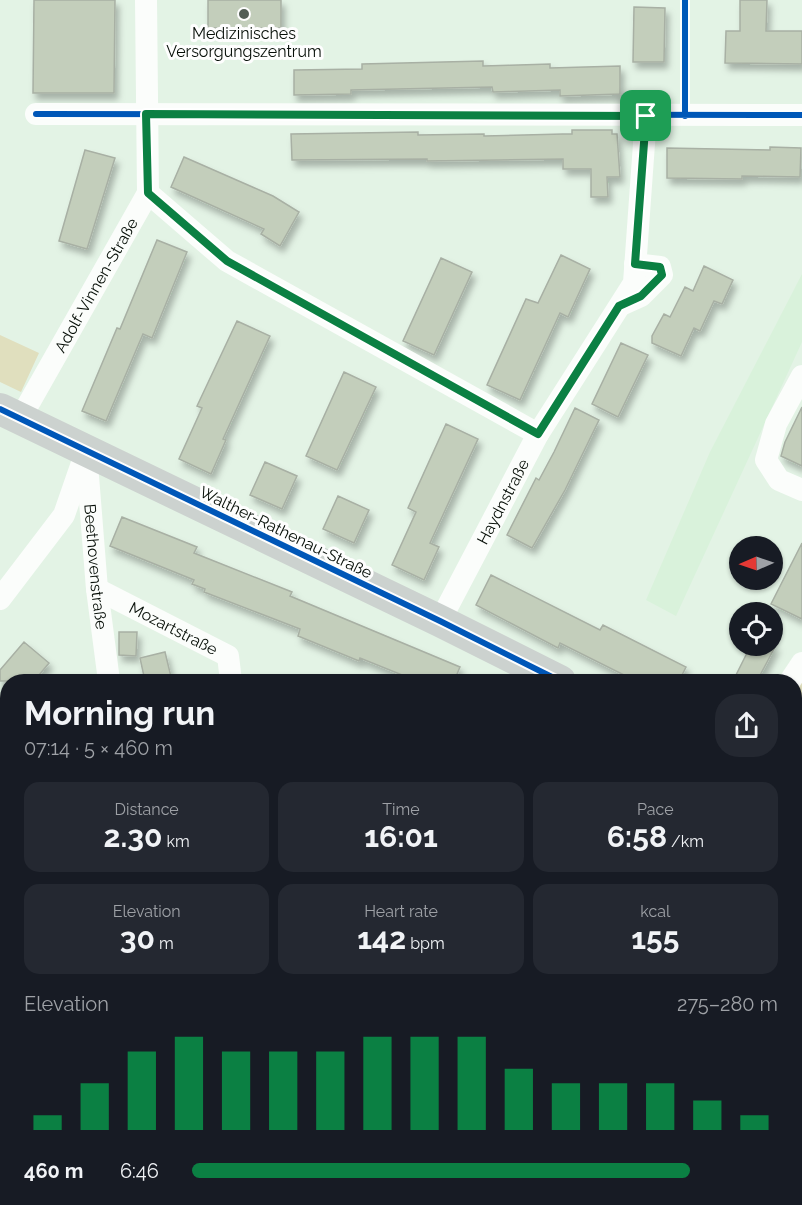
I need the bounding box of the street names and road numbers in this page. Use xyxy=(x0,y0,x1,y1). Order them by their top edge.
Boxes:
street label: Adolf-Vinnen-Straße xyxy=(51,215,142,356)
street label: Haydnstraße xyxy=(473,456,533,547)
street label: Walther-Rathenau-Straße xyxy=(196,482,375,583)
street label: Beethovenstraße xyxy=(80,503,111,631)
street label: Mozartstraße xyxy=(126,598,221,659)

